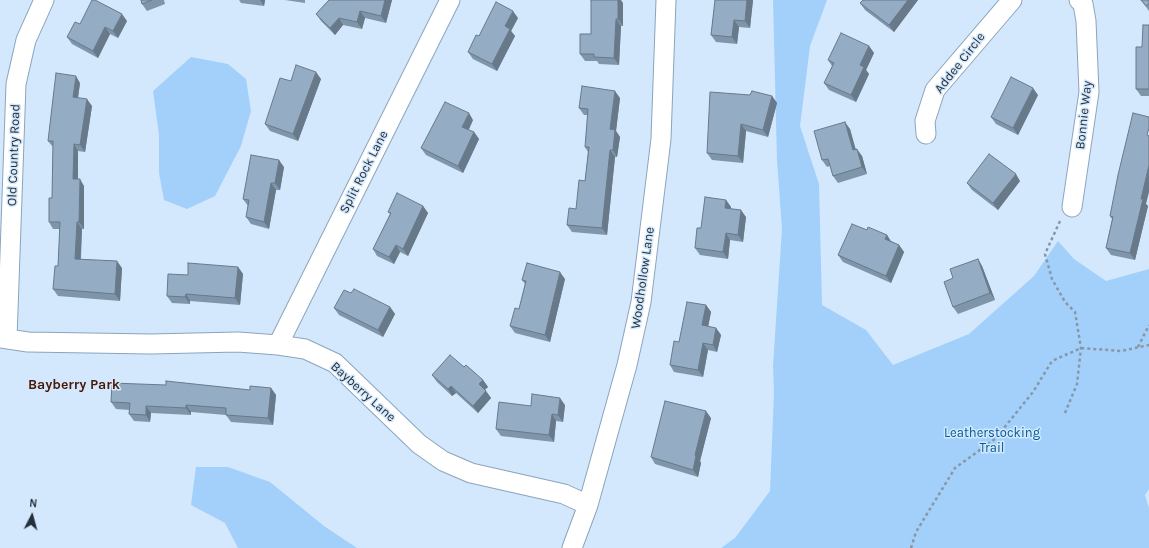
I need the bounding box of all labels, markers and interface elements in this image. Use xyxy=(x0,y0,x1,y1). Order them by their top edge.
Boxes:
street label: Addee Circle xyxy=(931,29,989,97)
street label: Bonnie Way xyxy=(1073,80,1095,150)
street label: Old Country Road xyxy=(4,104,24,206)
street label: Split Rock Lane xyxy=(336,128,392,216)
street label: Woodhollow Lane xyxy=(628,226,658,330)
street label: Bayberry Lane xyxy=(327,359,399,425)
district label: Bayberry Park xyxy=(28,377,120,393)
park label: Leatherstocking Trail xyxy=(944,425,1040,456)
north arrow xyxy=(12,496,52,536)
text: N xyxy=(29,497,38,510)

